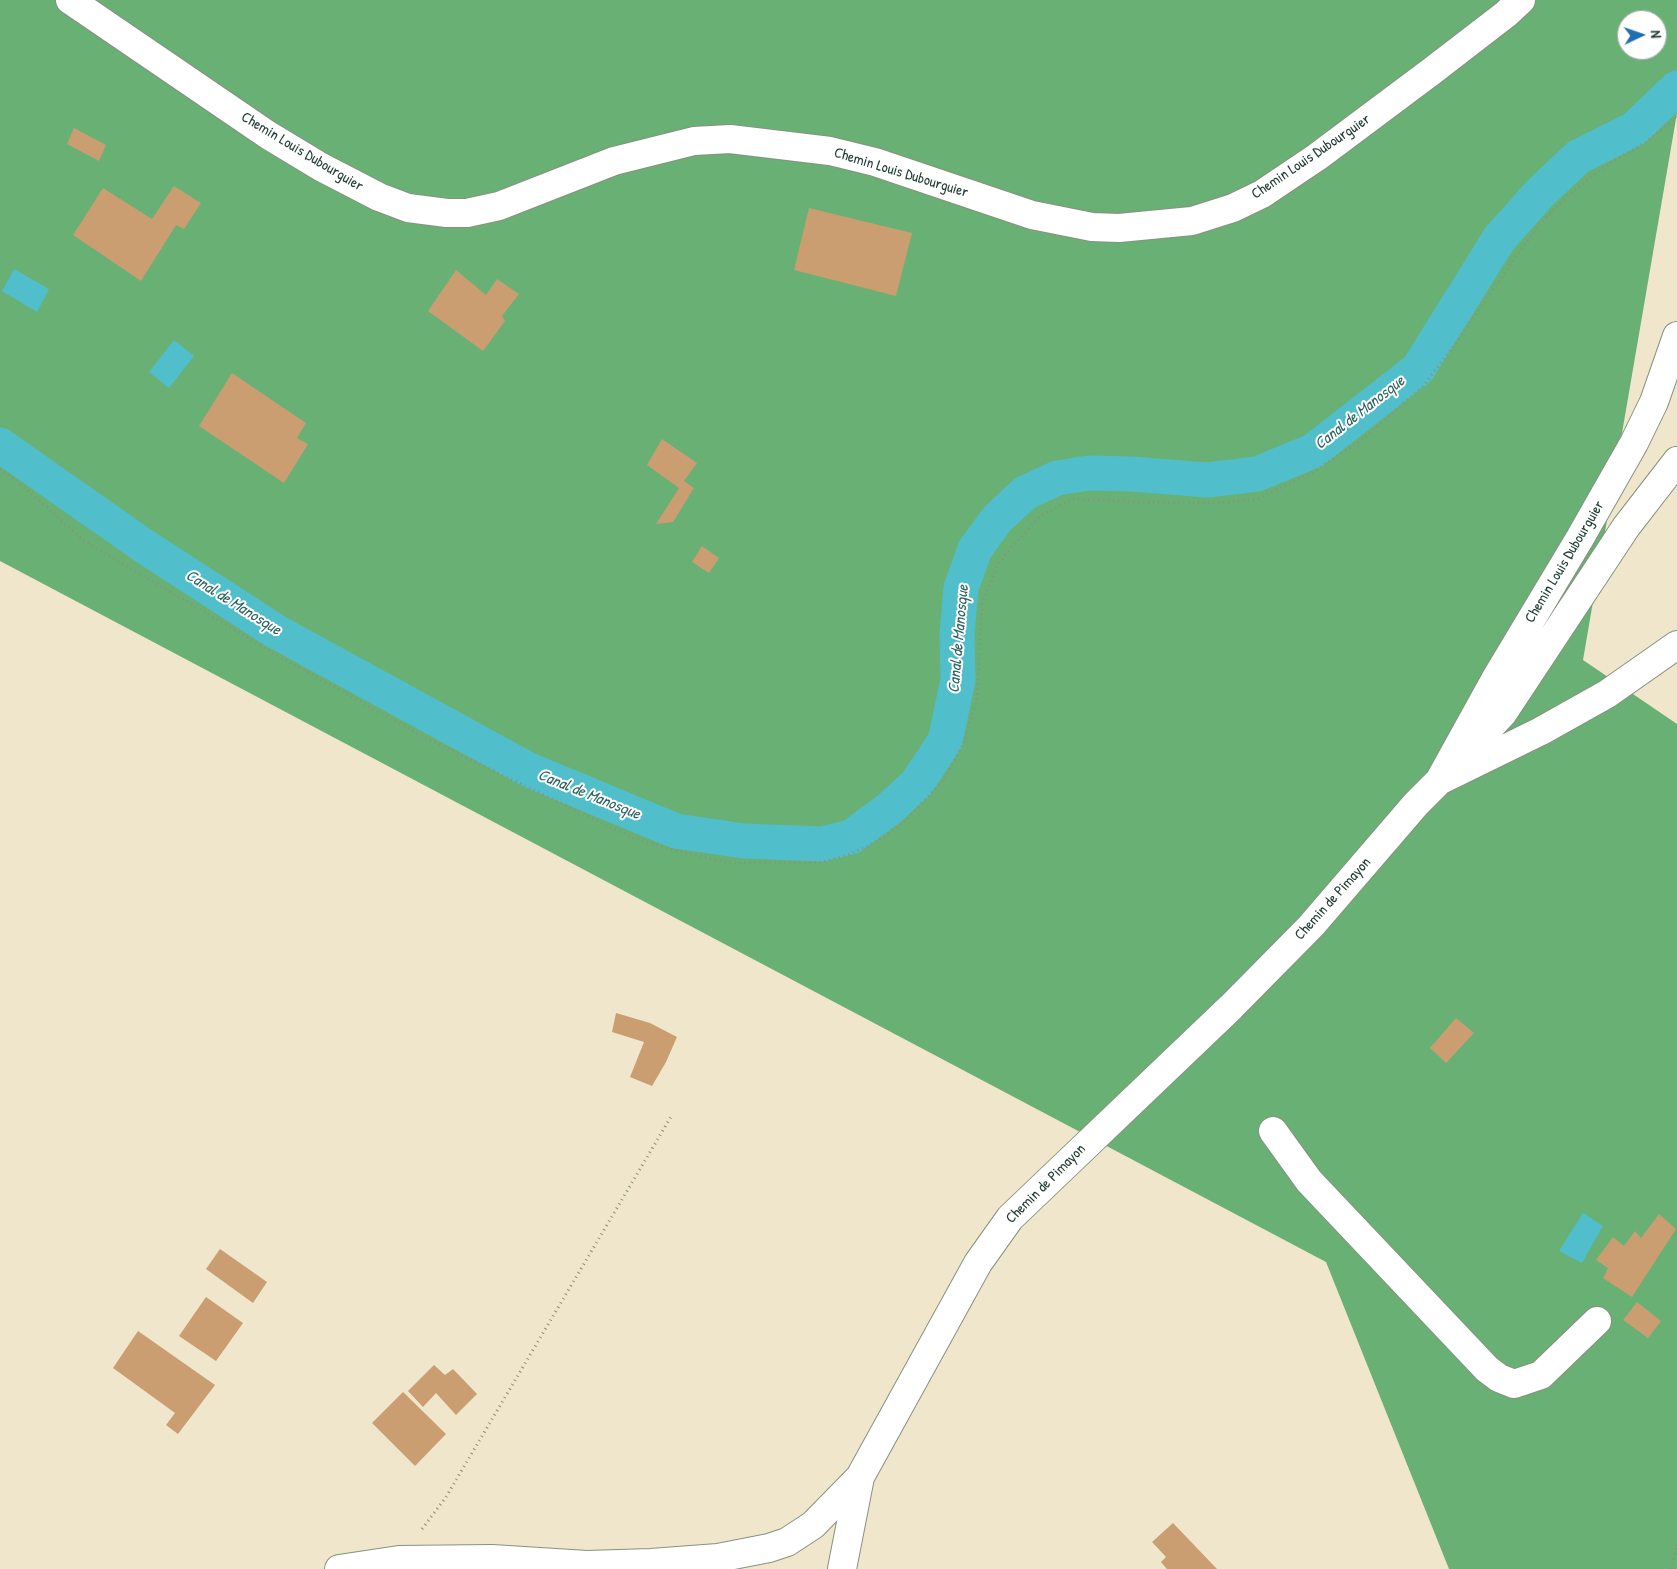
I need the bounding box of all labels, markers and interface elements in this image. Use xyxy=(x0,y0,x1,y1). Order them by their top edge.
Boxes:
north arrow xyxy=(1617,10,1667,60)
text: N xyxy=(1647,30,1666,38)
street label: Chemin Louis Dubourguier xyxy=(238,108,366,196)
street label: Chemin Louis Dubourguier xyxy=(1248,111,1374,203)
street label: Chemin Louis Dubourguier xyxy=(832,144,970,202)
water label: Canal de Manosque xyxy=(1311,372,1409,454)
street label: Chemin Louis Dubourguier xyxy=(1521,498,1609,626)
water label: Canal de Manosque xyxy=(182,566,284,640)
water label: Canal de Manosque xyxy=(945,584,973,694)
water label: Canal de Manosque xyxy=(535,766,643,824)
street label: Chemin de Pimayon xyxy=(1291,854,1375,944)
street label: Chemin de Pimayon xyxy=(1002,1140,1090,1228)

